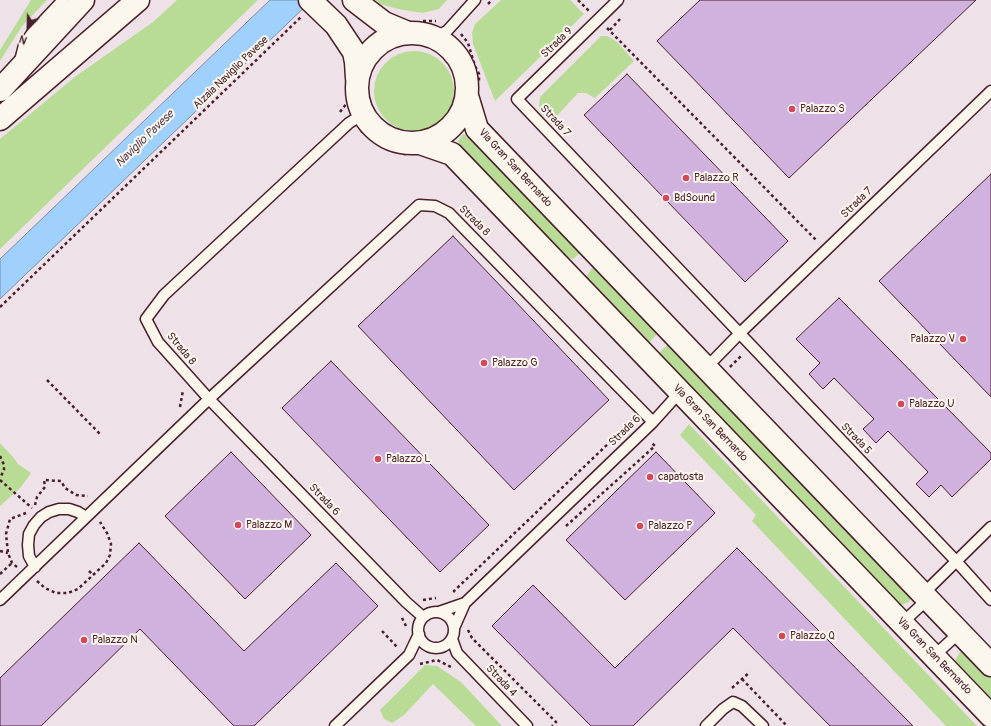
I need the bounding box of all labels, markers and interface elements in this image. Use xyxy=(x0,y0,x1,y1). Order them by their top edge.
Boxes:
north arrow xyxy=(8,8,48,48)
street label: Strada 9 xyxy=(539,25,575,61)
text: N xyxy=(17,32,29,47)
street label: Alzaia Naviglio Pavese xyxy=(191,34,271,112)
street label: Strada 7 xyxy=(537,102,573,140)
place label: Palazzo S xyxy=(800,102,845,116)
marker: Palazzo S xyxy=(787,104,797,114)
water label: Naviglio Pavese xyxy=(113,108,177,170)
street label: Via Gran San Bernardo xyxy=(475,126,555,210)
place label: Palazzo R xyxy=(694,171,739,185)
marker: Palazzo R xyxy=(681,173,691,183)
street label: Strada 7 xyxy=(839,185,875,221)
place label: BdSound xyxy=(674,191,715,205)
marker: BdSound xyxy=(661,193,671,203)
street label: Strada 8 xyxy=(456,203,492,239)
street label: Strada 8 xyxy=(164,330,198,368)
place label: Palazzo V xyxy=(910,332,955,346)
marker: Palazzo V xyxy=(958,334,968,344)
place label: Palazzo G xyxy=(492,356,538,370)
marker: Palazzo G xyxy=(479,358,489,368)
street label: Via Gran San Bernardo xyxy=(670,382,750,464)
place label: Palazzo U xyxy=(909,397,955,411)
marker: Palazzo U xyxy=(896,399,906,409)
street label: Strada 6 xyxy=(606,413,644,449)
street label: Strada 5 xyxy=(838,420,874,458)
place label: Palazzo L xyxy=(386,452,430,466)
marker: Palazzo L xyxy=(373,454,383,464)
place label: capatosta xyxy=(658,470,703,484)
marker: capatosta xyxy=(645,472,655,482)
street label: Strada 6 xyxy=(306,481,342,519)
place label: Palazzo M xyxy=(246,518,292,532)
place label: Palazzo P xyxy=(648,519,692,533)
marker: Palazzo M xyxy=(233,520,243,530)
marker: Palazzo P xyxy=(635,521,645,531)
street label: Via Gran San Bernardo xyxy=(894,615,974,697)
place label: Palazzo Q xyxy=(790,629,835,643)
marker: Palazzo Q xyxy=(777,631,787,641)
place label: Palazzo N xyxy=(92,633,138,647)
marker: Palazzo N xyxy=(79,635,89,645)
street label: Strada 4 xyxy=(483,662,519,700)

